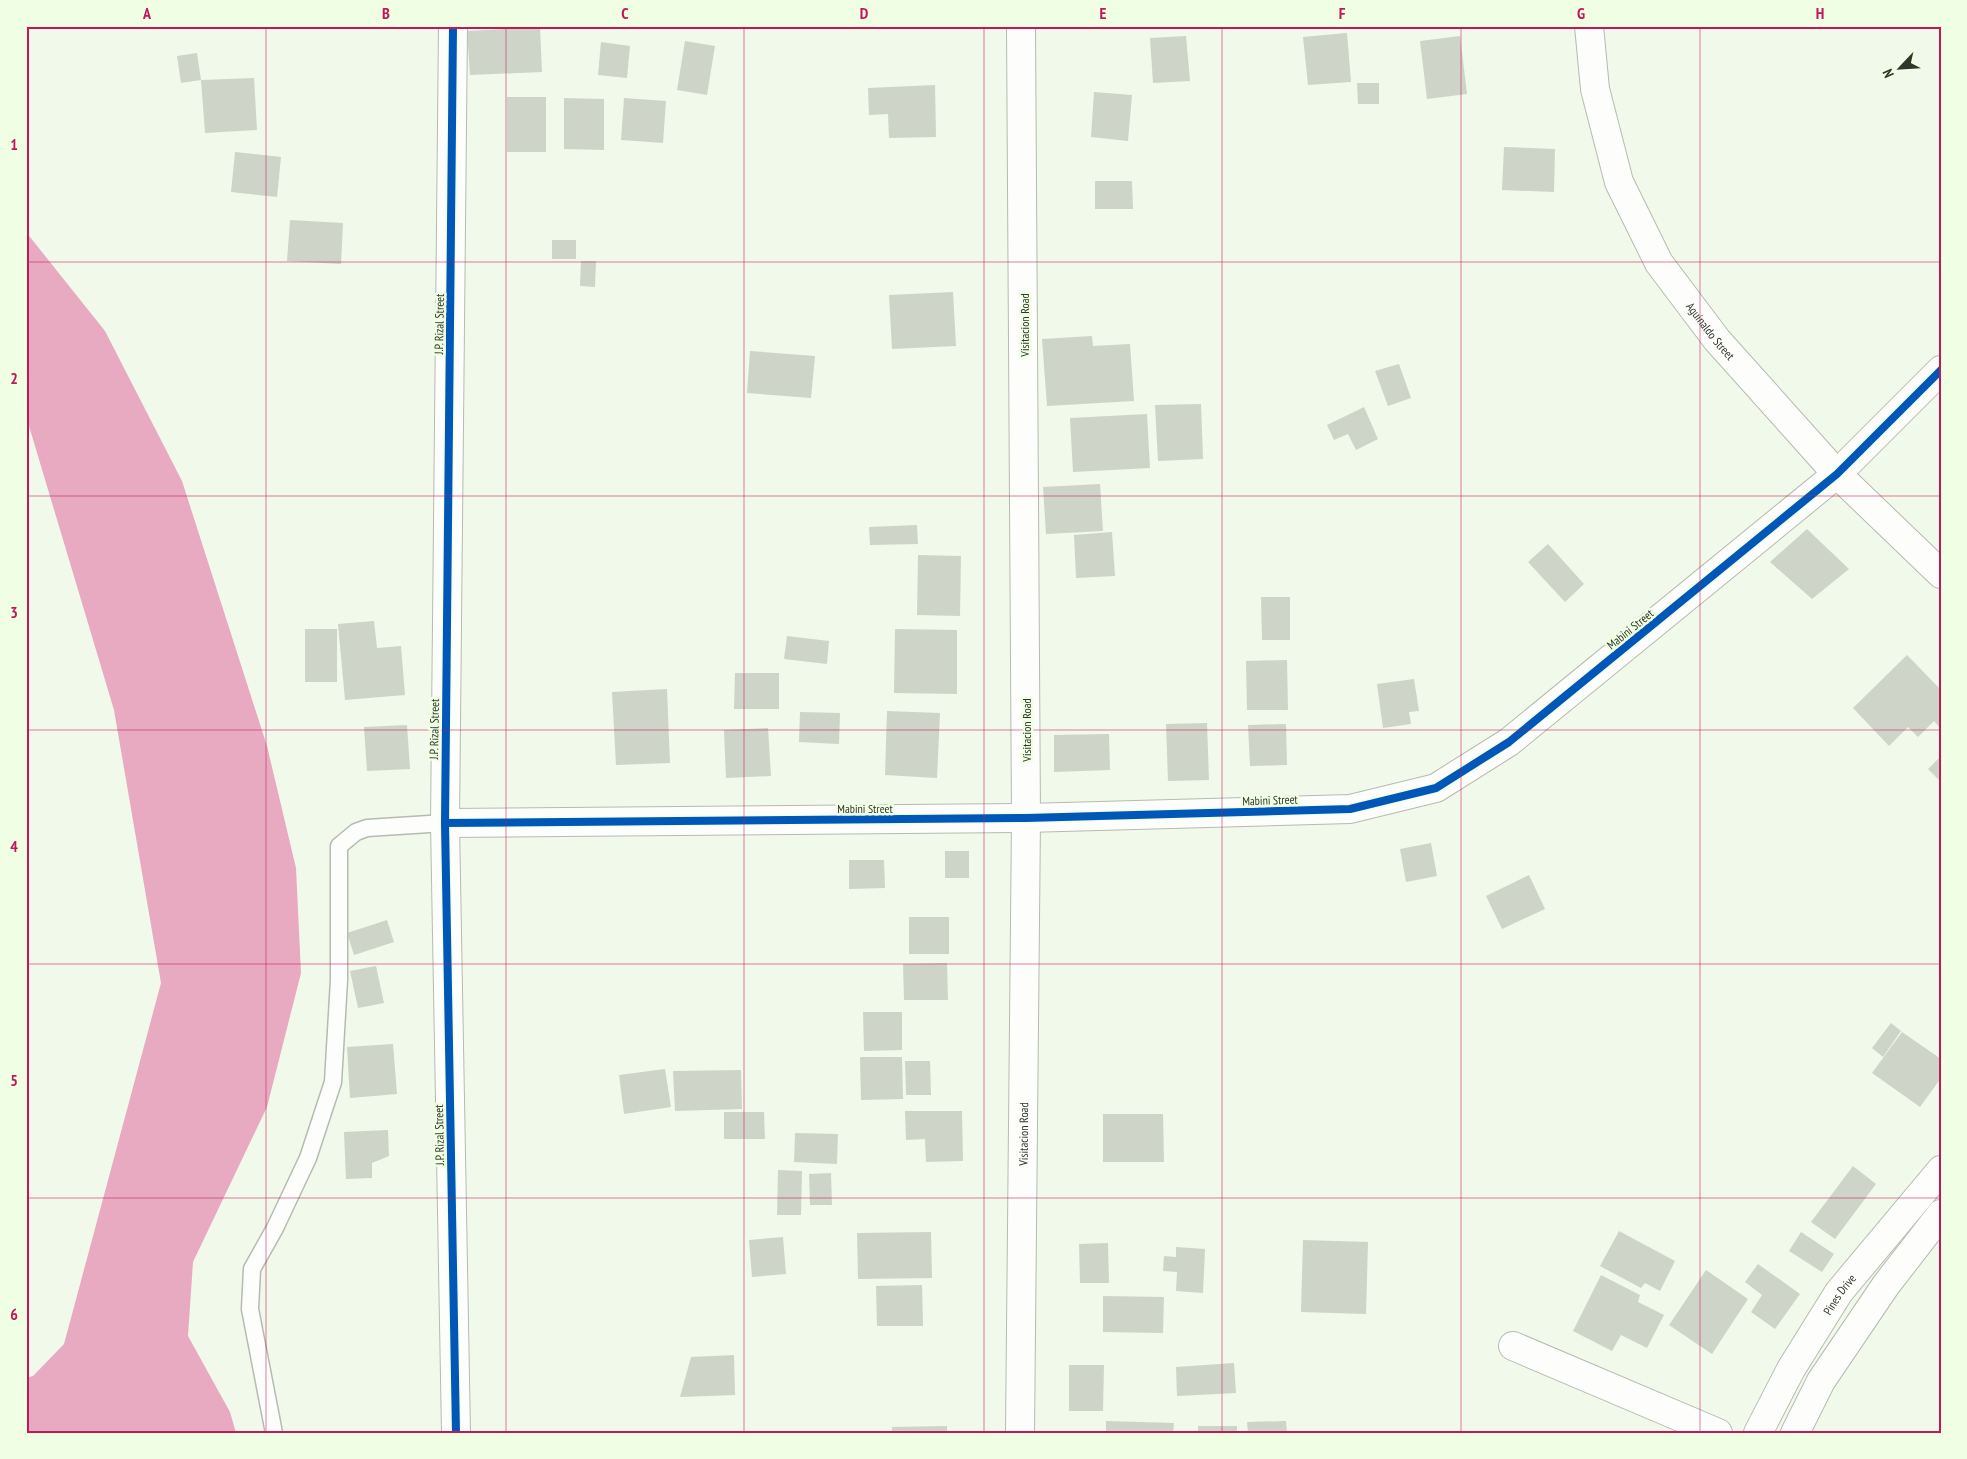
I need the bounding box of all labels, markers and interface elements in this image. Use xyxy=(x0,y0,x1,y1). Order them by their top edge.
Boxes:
text: A xyxy=(142,3,152,23)
text: B xyxy=(382,3,390,23)
text: C xyxy=(621,3,629,23)
text: D xyxy=(860,3,869,23)
text: E xyxy=(1100,3,1107,23)
text: F xyxy=(1339,3,1346,23)
text: G xyxy=(1577,3,1585,23)
text: H xyxy=(1816,3,1824,23)
north arrow xyxy=(1874,42,1924,92)
text: N xyxy=(1878,66,1898,81)
text: 1 xyxy=(10,134,18,154)
street label: J.P. Rizal Street xyxy=(431,293,447,355)
street label: Visitacion Road xyxy=(1017,293,1032,358)
street label: Aguinaldo Street xyxy=(1684,299,1739,363)
text: 2 xyxy=(10,368,18,388)
text: 3 xyxy=(10,602,18,622)
street label: Mabini Street xyxy=(1604,605,1657,652)
street label: J.P. Rizal Street xyxy=(426,698,442,760)
street label: Visitacion Road xyxy=(1019,698,1034,763)
street label: Mabini Street xyxy=(1242,792,1299,808)
street label: Mabini Street xyxy=(837,801,893,816)
text: 4 xyxy=(10,836,18,856)
text: 5 xyxy=(10,1070,18,1090)
street label: Visitacion Road xyxy=(1015,1102,1031,1167)
street label: J.P. Rizal Street xyxy=(431,1104,447,1166)
street label: Pines Drive xyxy=(1819,1271,1859,1317)
text: 6 xyxy=(10,1304,18,1324)

